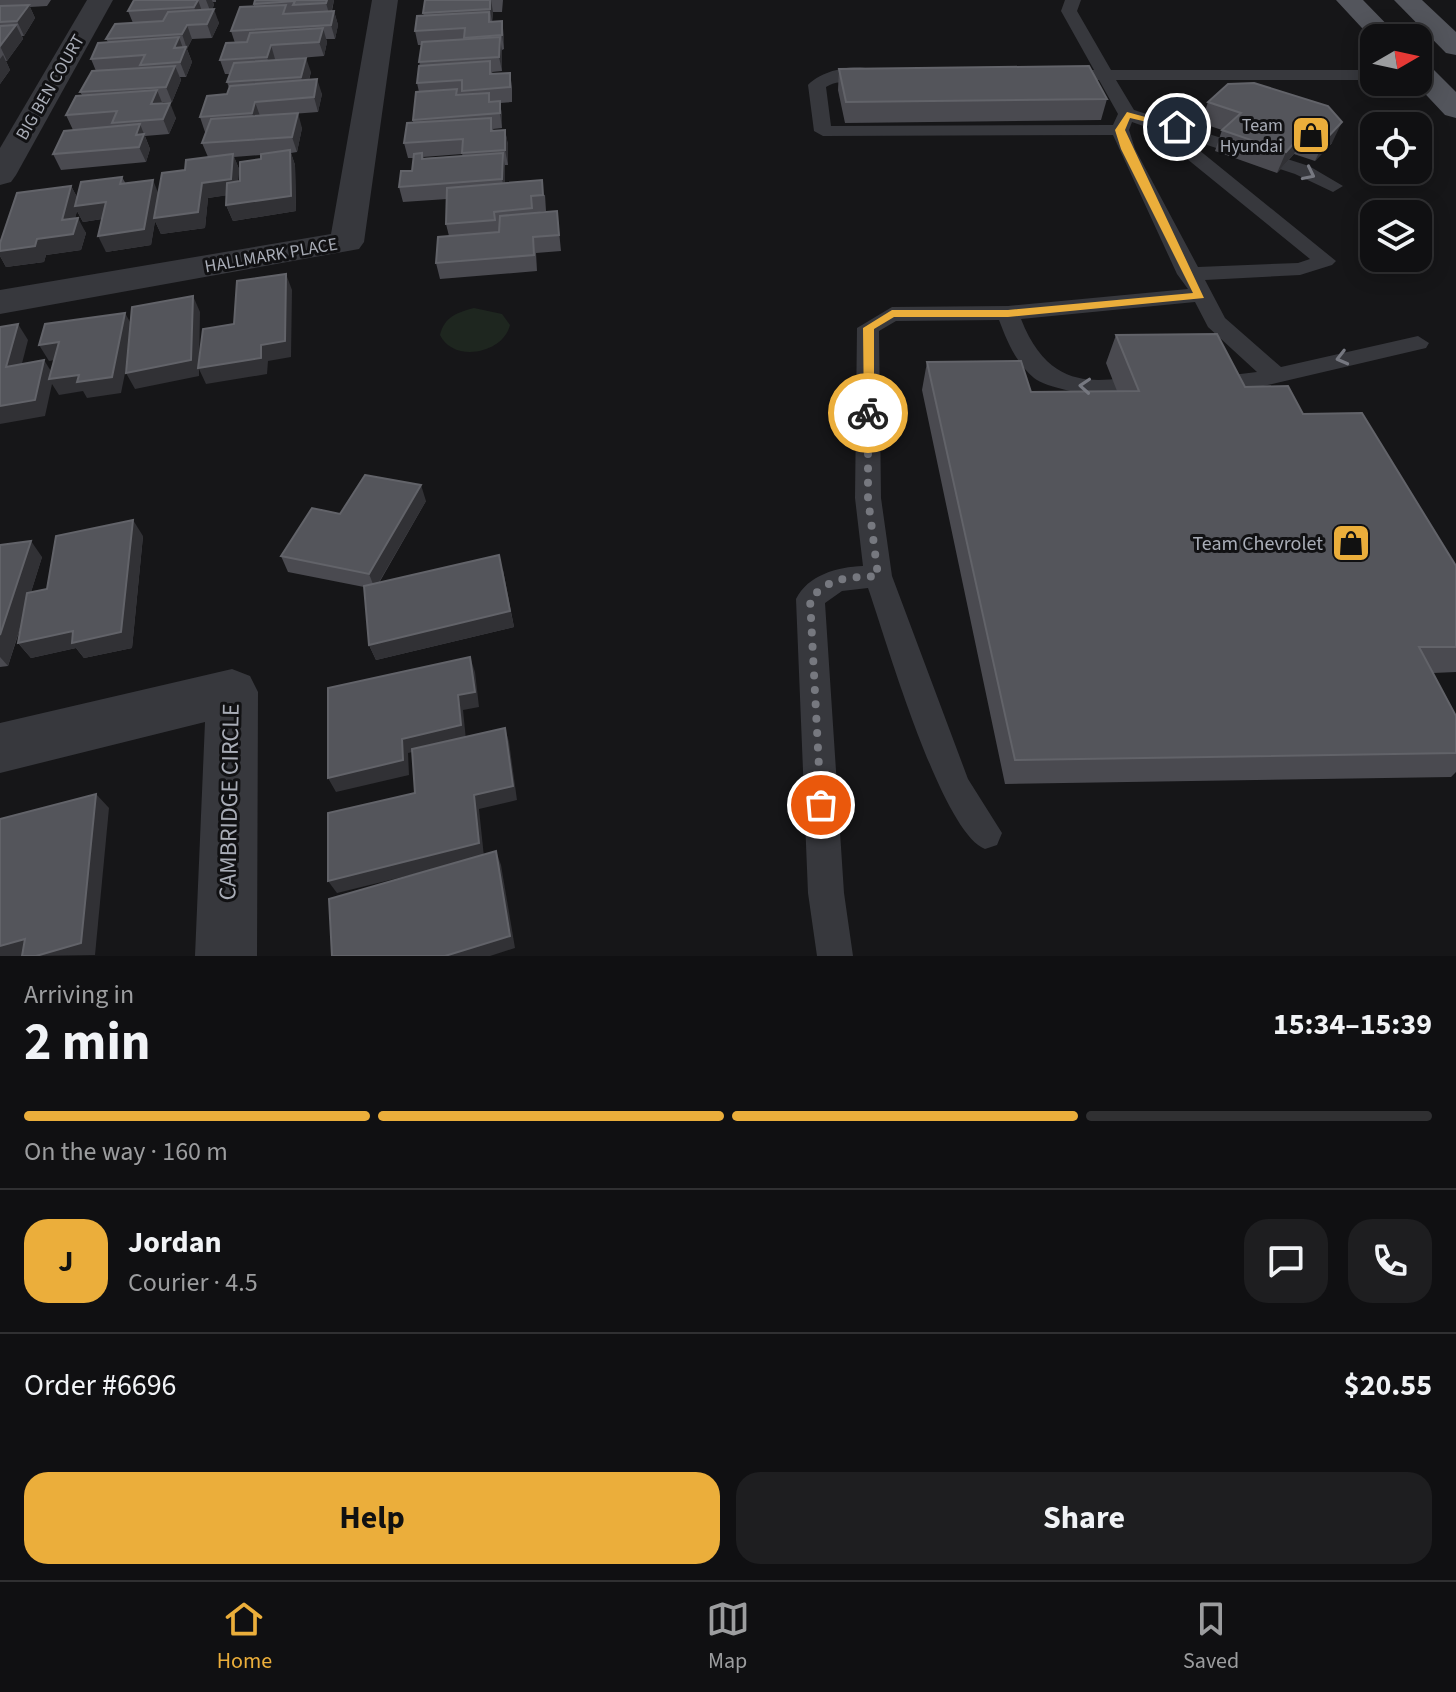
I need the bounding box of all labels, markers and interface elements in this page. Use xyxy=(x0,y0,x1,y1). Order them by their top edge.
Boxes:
north arrow xyxy=(1360,24,1432,96)
map controls xyxy=(1360,24,1432,272)
street label: BIG BEN COURT xyxy=(10,29,91,145)
pin xyxy=(1143,93,1211,161)
icon: home xyxy=(1155,105,1199,149)
button: locate xyxy=(1360,112,1432,184)
place label: Team Hyundai xyxy=(1220,113,1283,159)
shop icon: Team Hyundai xyxy=(1290,114,1332,156)
one-way arrow xyxy=(1300,164,1315,180)
button: layers xyxy=(1360,200,1432,272)
street label: HALLMARK PLACE xyxy=(203,232,339,279)
one-way arrow xyxy=(1335,348,1349,365)
courier xyxy=(828,373,908,453)
one-way arrow xyxy=(1078,377,1091,394)
icon: bike xyxy=(846,391,890,435)
shop icon: Team Chevrolet xyxy=(1330,522,1372,564)
place label: Team Chevrolet xyxy=(1192,530,1323,558)
street label: CAMBRIDGE CIRCLE xyxy=(210,703,249,901)
pin xyxy=(787,771,855,839)
icon: bag xyxy=(799,783,843,827)
text: Arriving in xyxy=(24,976,134,1013)
text: 15:34–15:39 xyxy=(1273,1003,1432,1046)
text: 2 min xyxy=(24,1006,151,1080)
text: On the way · 160 m xyxy=(24,1133,228,1170)
button: chat xyxy=(1244,1219,1328,1303)
button: phone xyxy=(1348,1219,1432,1303)
text: Jordan xyxy=(128,1221,222,1264)
text: J xyxy=(58,1240,74,1283)
text: Courier · 4.5 xyxy=(128,1264,258,1301)
text: Order #6696 xyxy=(24,1364,177,1407)
text: $20.55 xyxy=(1344,1364,1432,1407)
button: Help xyxy=(24,1472,720,1564)
button: Share xyxy=(736,1472,1432,1564)
tab: Home xyxy=(217,1597,272,1677)
tab: Map xyxy=(706,1597,750,1677)
tab: Saved xyxy=(1183,1597,1239,1677)

